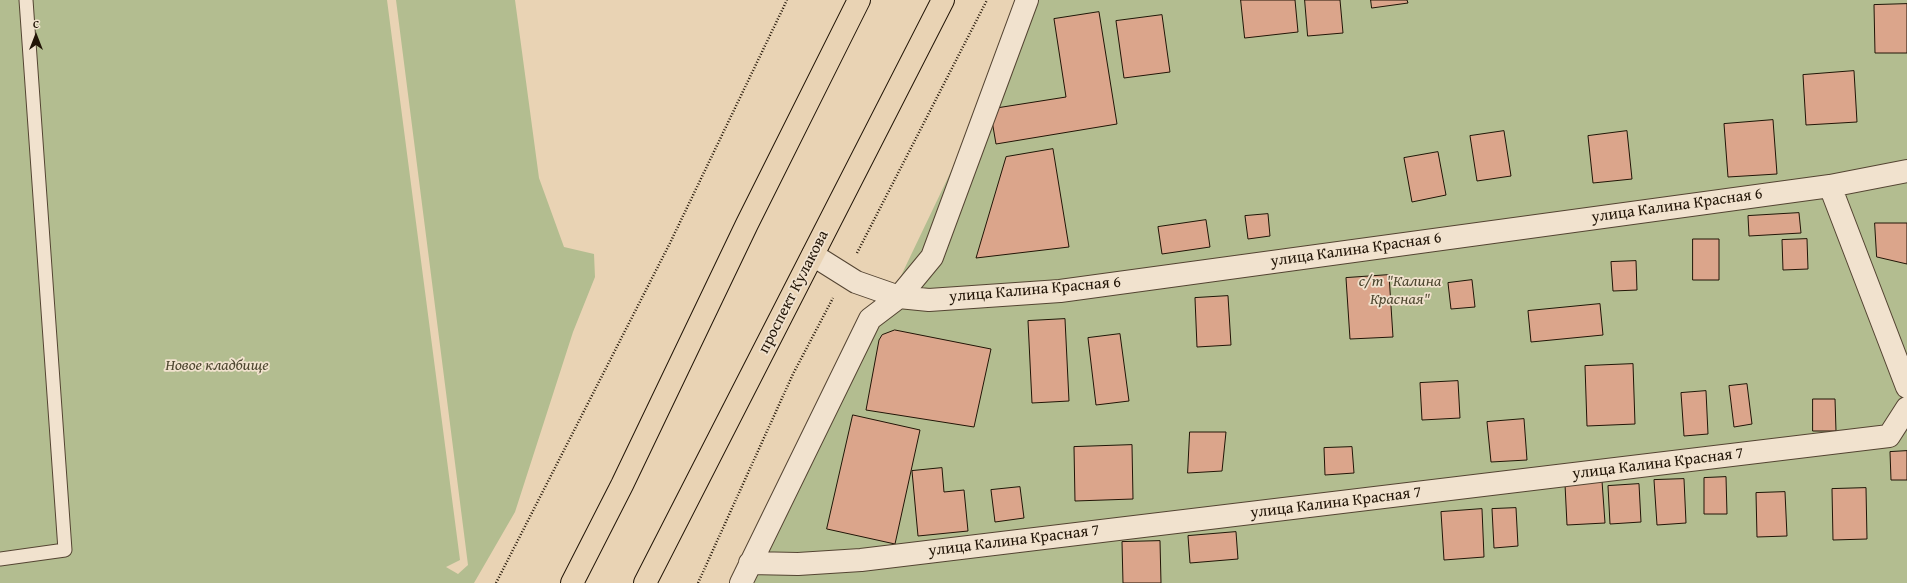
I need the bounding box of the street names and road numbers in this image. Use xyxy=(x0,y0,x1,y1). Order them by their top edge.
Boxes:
street label: улица Калина Красная 6 xyxy=(1590,185,1764,227)
street label: проспект Кулакова xyxy=(755,227,833,357)
street label: улица Калина Красная 6 xyxy=(1269,229,1443,271)
street label: улица Калина Красная 6 xyxy=(948,273,1122,307)
street label: улица Калина Красная 7 xyxy=(1571,444,1745,484)
street label: улица Калина Красная 7 xyxy=(1249,483,1423,523)
street label: улица Калина Красная 7 xyxy=(927,521,1101,561)

